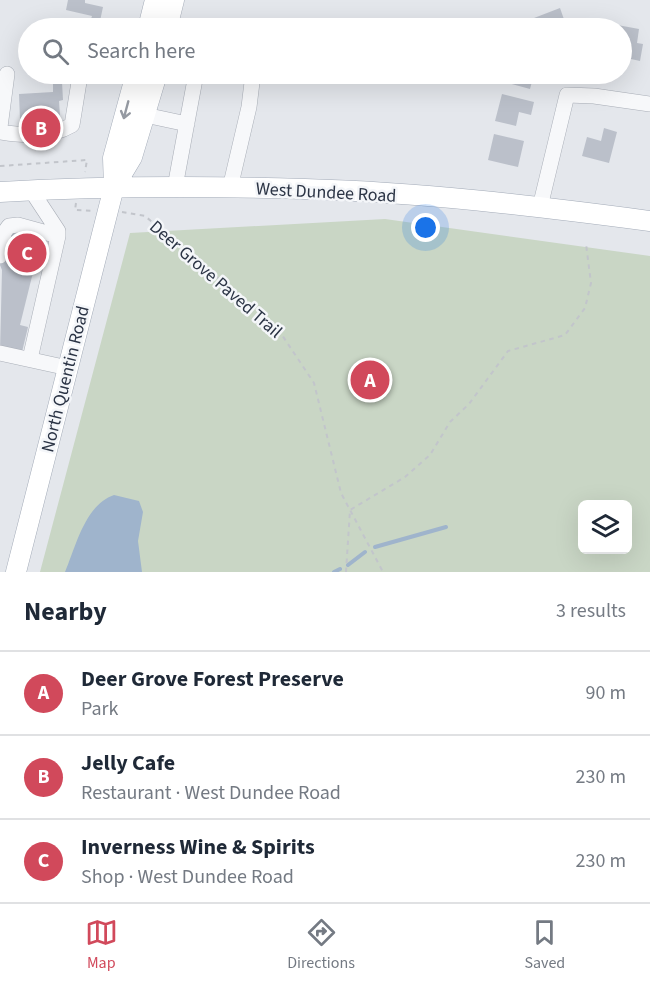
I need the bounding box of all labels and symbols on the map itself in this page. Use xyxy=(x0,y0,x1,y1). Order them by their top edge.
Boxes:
one-way arrow xyxy=(119,100,131,119)
pin: B xyxy=(22,106,60,150)
street label: West Dundee Road xyxy=(255,176,397,209)
your location xyxy=(411,213,440,242)
street label: Deer Grove Paved Trail xyxy=(144,215,287,344)
pin: C xyxy=(8,230,46,276)
street label: North Quentin Road xyxy=(35,303,96,455)
pin: A xyxy=(350,358,389,403)

